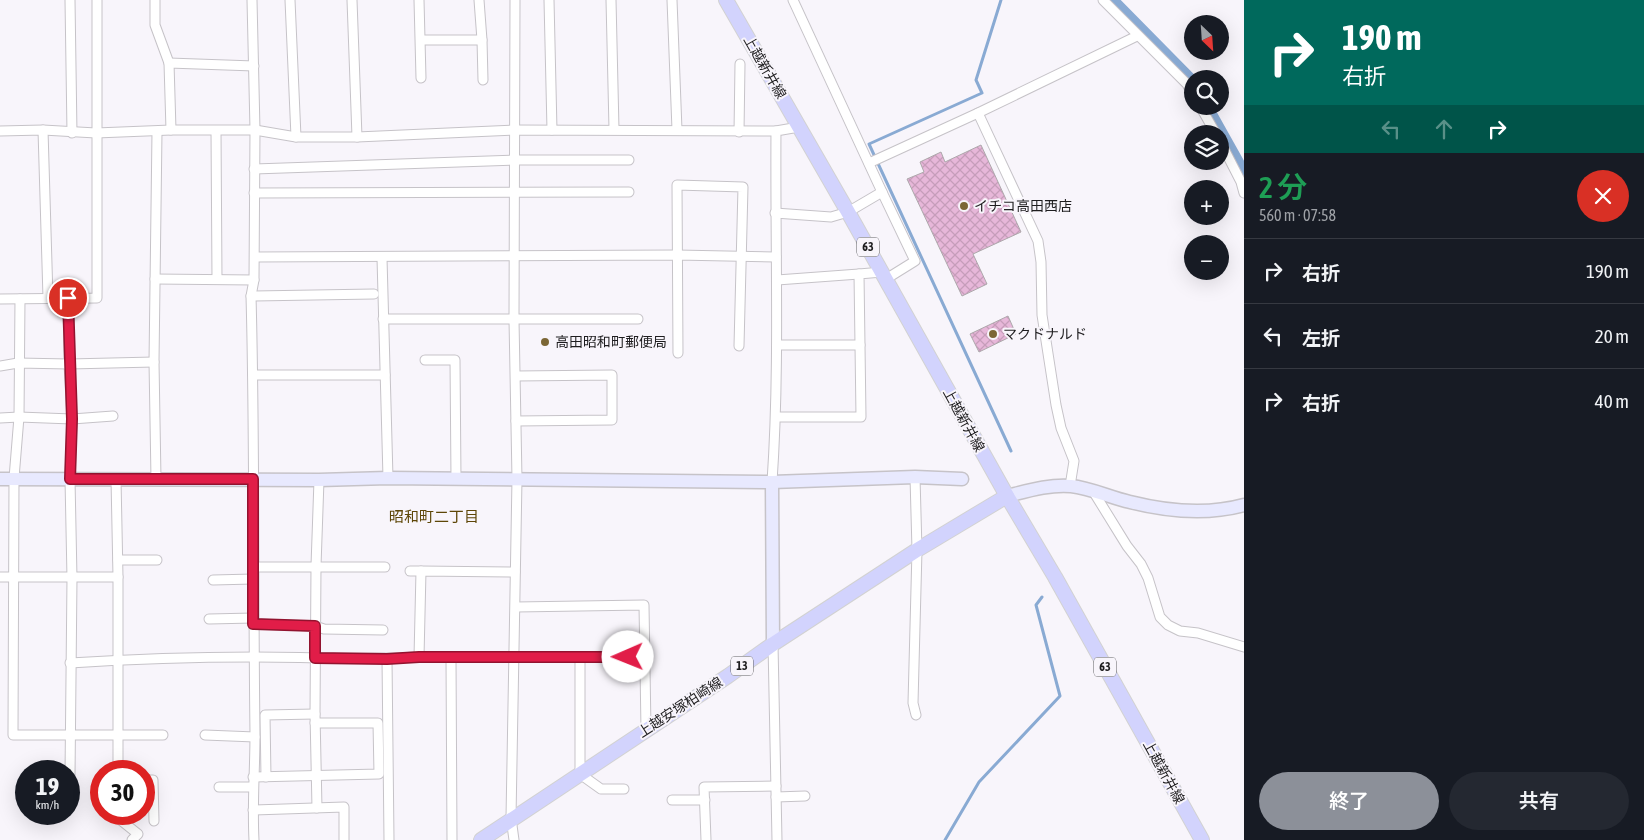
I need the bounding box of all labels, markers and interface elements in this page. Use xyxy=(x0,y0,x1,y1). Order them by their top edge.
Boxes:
north arrow xyxy=(1184,15,1229,60)
map controls xyxy=(1184,15,1229,280)
text: 190 m xyxy=(1342,17,1421,57)
icon: right xyxy=(1259,20,1324,85)
street label: 上越新井線 xyxy=(741,33,789,101)
text: 右折 xyxy=(1342,63,1386,89)
button: search xyxy=(1184,70,1229,115)
icon: left xyxy=(1377,115,1405,143)
icon: ahead xyxy=(1430,115,1458,143)
icon: right xyxy=(1483,115,1511,143)
button: layers xyxy=(1184,125,1229,170)
text: 2 分 xyxy=(1259,170,1307,204)
button: close xyxy=(1577,170,1629,222)
button: + xyxy=(1184,180,1229,225)
place label: イチコ高田西店 xyxy=(974,198,1072,214)
marker: イチコ高田西店 xyxy=(958,200,970,212)
text: 560 m · 07:58 xyxy=(1259,206,1336,224)
button: − xyxy=(1184,235,1229,280)
road number: 63 xyxy=(857,238,879,256)
icon: right xyxy=(1259,257,1287,285)
text: 190 m xyxy=(1586,260,1629,282)
text: 右折 xyxy=(1302,262,1340,284)
pin xyxy=(47,277,89,319)
icon: arrive xyxy=(54,284,82,312)
icon: left xyxy=(1259,322,1287,350)
text: 20 m xyxy=(1595,325,1629,347)
place label: マクドナルド xyxy=(1003,326,1087,342)
text: 左折 xyxy=(1302,327,1340,349)
marker: マクドナルド xyxy=(987,328,999,340)
place label: 高田昭和町郵便局 xyxy=(555,334,667,350)
marker: 高田昭和町郵便局 xyxy=(539,336,551,348)
street label: 上越新井線 xyxy=(940,386,988,454)
icon: right xyxy=(1259,387,1287,415)
text: 40 m xyxy=(1595,390,1629,412)
text: 右折 xyxy=(1302,392,1340,414)
district label: 昭和町二丁目 xyxy=(389,508,479,525)
position arrow xyxy=(601,630,653,682)
road number: 13 xyxy=(731,656,753,676)
road number: 63 xyxy=(1094,658,1116,676)
street label: 上越安塚柏崎線 xyxy=(635,674,725,740)
street label: 上越新井線 xyxy=(1140,738,1188,806)
speed limit sign: 30 xyxy=(90,760,155,825)
text: 19 xyxy=(36,772,59,800)
button: 終了 xyxy=(1259,772,1439,830)
button: 共有 xyxy=(1449,772,1629,830)
text: km/h xyxy=(36,798,59,812)

